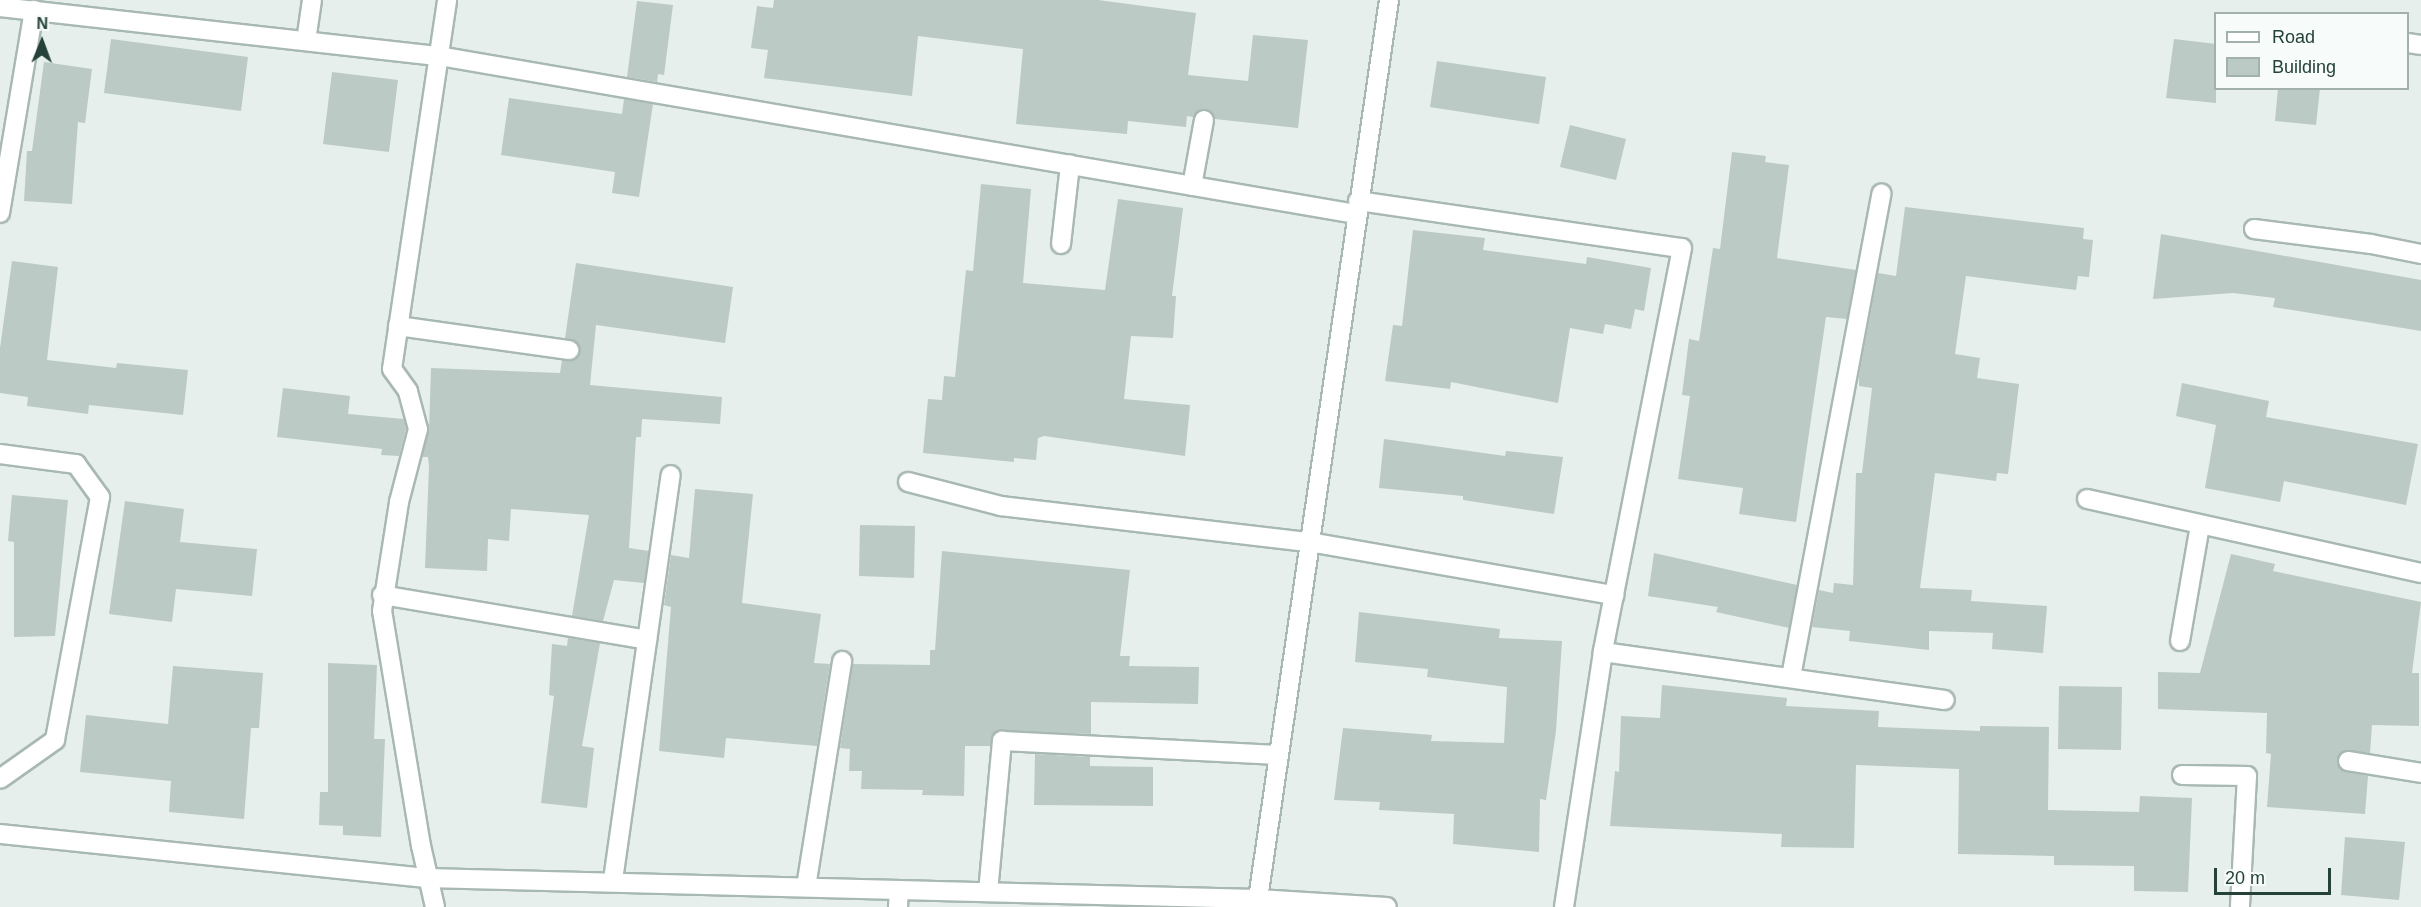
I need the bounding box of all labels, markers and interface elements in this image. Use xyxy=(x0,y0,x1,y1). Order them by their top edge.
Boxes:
north arrow xyxy=(12,12,72,72)
legend xyxy=(2214,12,2409,90)
text: N xyxy=(36,15,48,32)
text: Road xyxy=(2272,27,2315,47)
text: Building xyxy=(2272,57,2336,77)
scale bar xyxy=(2217,856,2334,894)
text: 20 m xyxy=(2225,868,2265,888)

